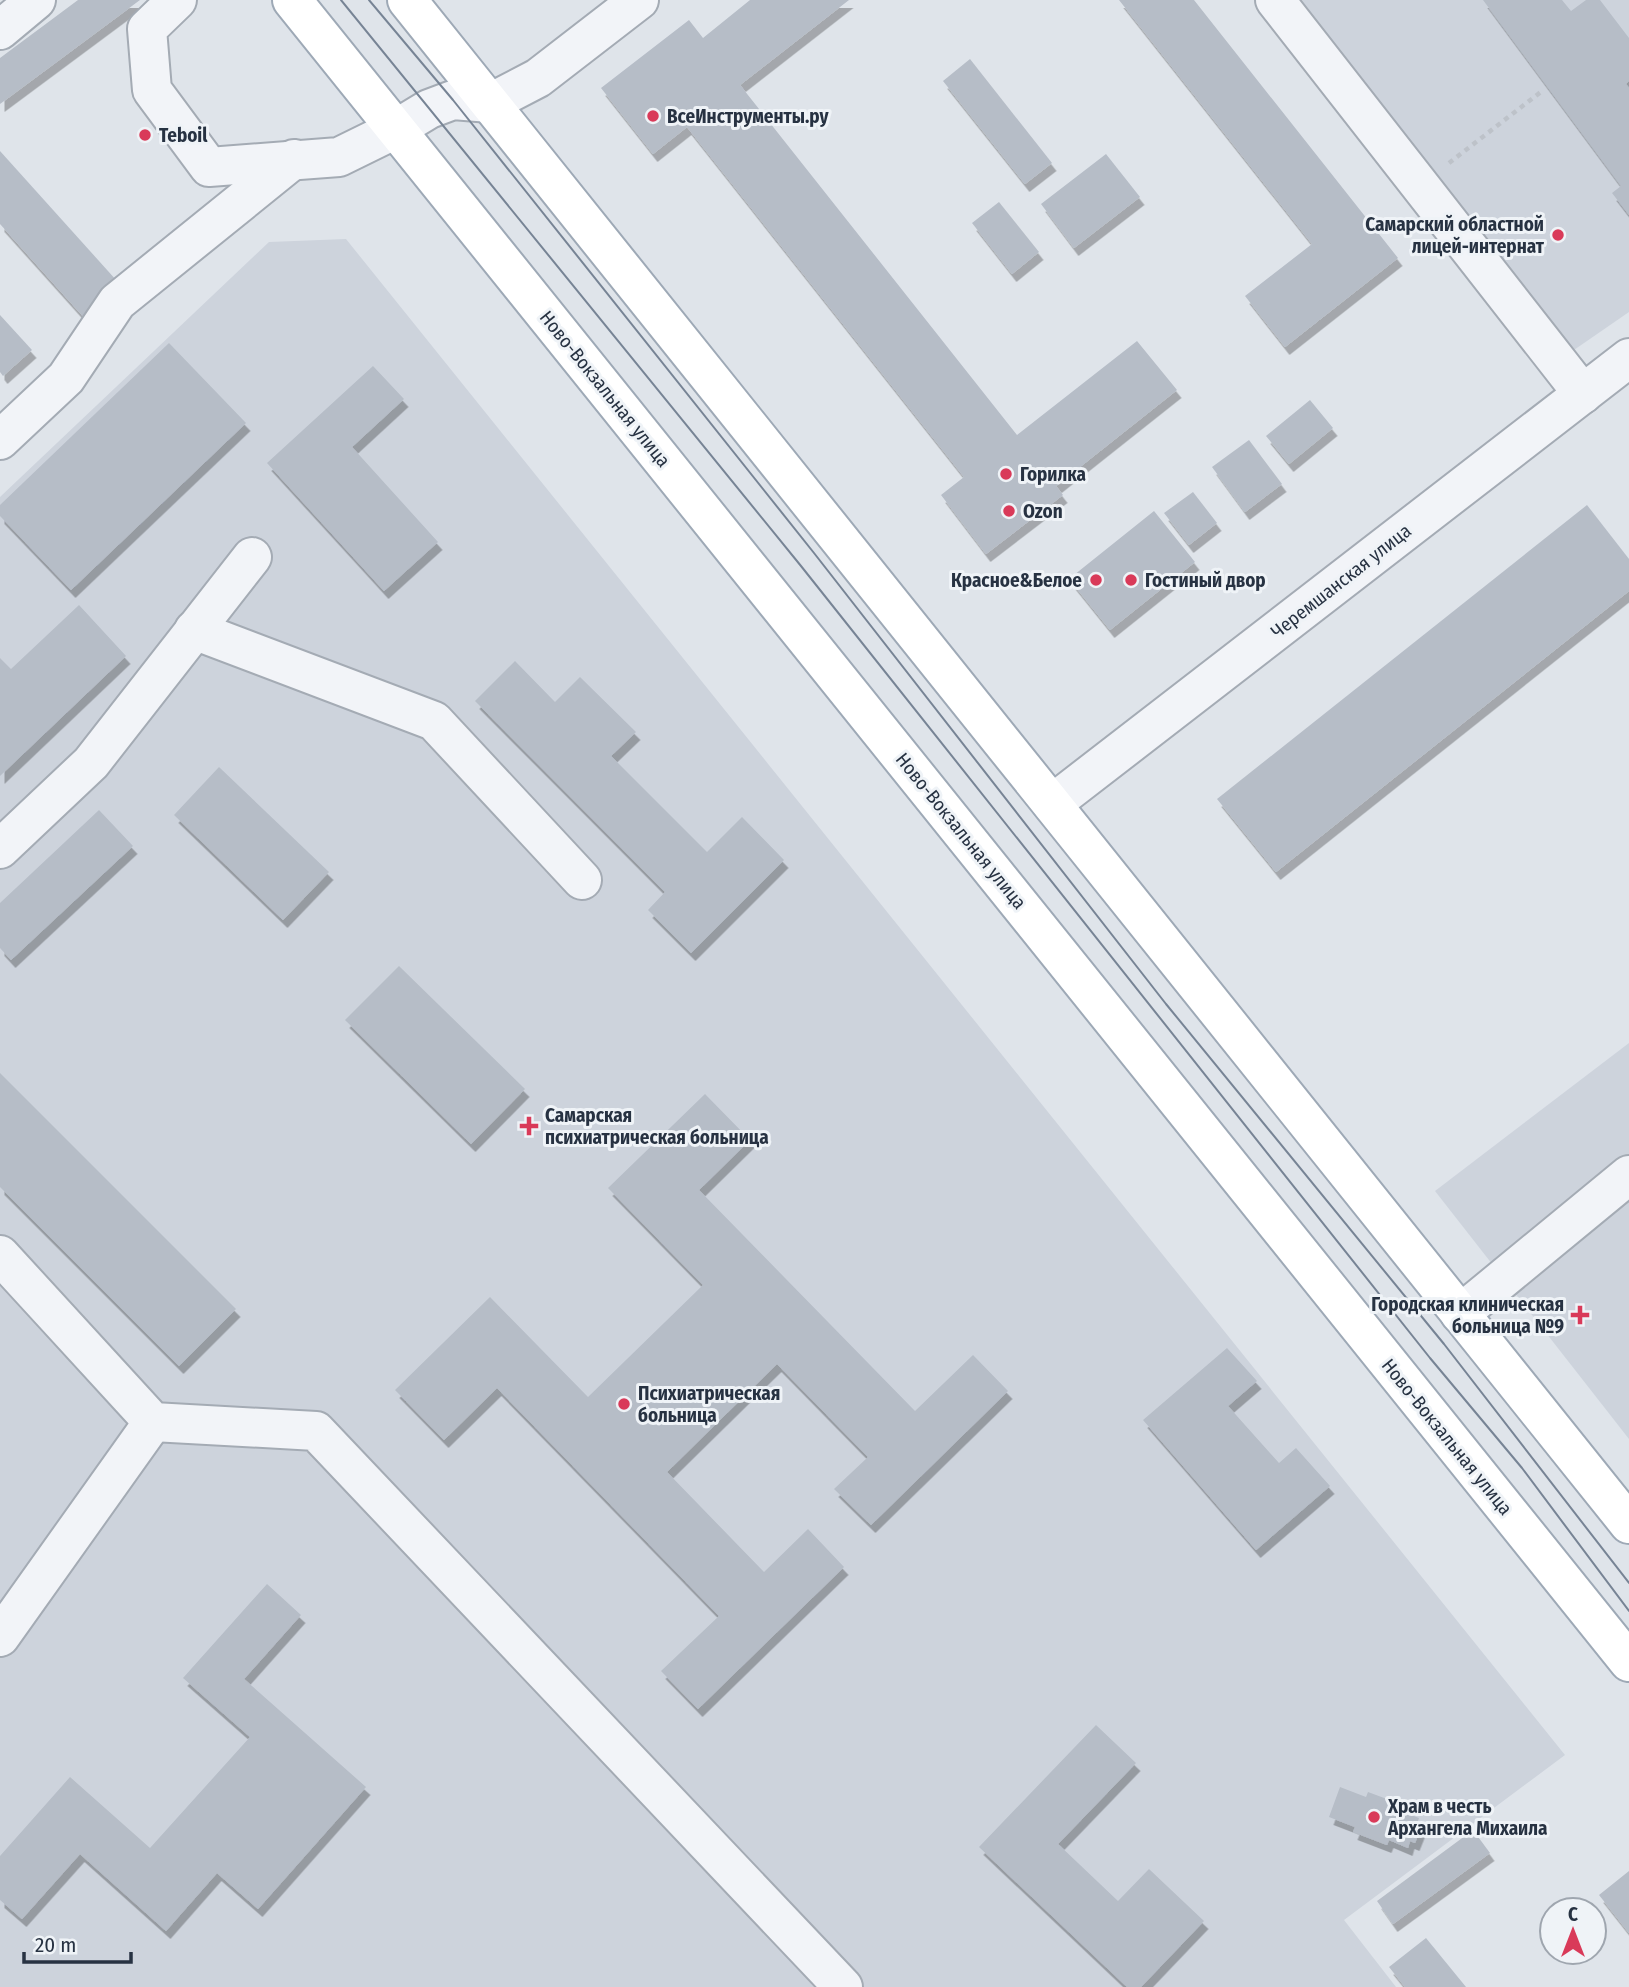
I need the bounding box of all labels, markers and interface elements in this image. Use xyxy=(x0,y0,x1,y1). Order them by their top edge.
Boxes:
place label: ВсеИнструменты.ру xyxy=(667,105,829,128)
marker: ВсеИнструменты.ру xyxy=(645,108,661,124)
place label: Teboil xyxy=(159,124,208,147)
marker: Teboil xyxy=(137,127,153,143)
place label: Самарский областной лицей-интернат xyxy=(1365,213,1545,258)
marker: Самарский областной лицей-интернат xyxy=(1550,227,1566,243)
street label: Ново-Вокзальная улица xyxy=(535,306,675,472)
place label: Горилка xyxy=(1020,463,1086,486)
marker: Горилка xyxy=(998,466,1014,482)
place label: Ozon xyxy=(1023,500,1063,523)
marker: Ozon xyxy=(1001,503,1017,519)
street label: Черемшанская улица xyxy=(1266,519,1416,643)
place label: Красное&Белое xyxy=(951,569,1082,592)
place label: Гостиный двор xyxy=(1145,569,1266,592)
marker: Красное&Белое xyxy=(1088,572,1104,588)
marker: Гостиный двор xyxy=(1123,572,1139,588)
street label: Ново-Вокзальная улица xyxy=(891,748,1031,914)
place label: Самарская психиатрическая больница xyxy=(545,1104,769,1149)
marker: Самарская психиатрическая больница xyxy=(519,1116,539,1136)
place label: Городская клиническая больница №9 xyxy=(1371,1293,1564,1338)
marker: Городская клиническая больница №9 xyxy=(1570,1305,1590,1325)
street label: Ново-Вокзальная улица xyxy=(1377,1354,1517,1520)
place label: Психиатрическая больница xyxy=(638,1382,780,1427)
marker: Психиатрическая больница xyxy=(616,1396,632,1412)
place label: Храм в честь Архангела Михаила xyxy=(1387,1795,1547,1840)
marker: Храм в честь Архангела Михаила xyxy=(1366,1809,1382,1825)
north arrow xyxy=(1538,1896,1608,1966)
text: С xyxy=(1568,1903,1578,1926)
scale bar xyxy=(24,1920,131,1964)
text: 20 m xyxy=(35,1932,76,1958)

